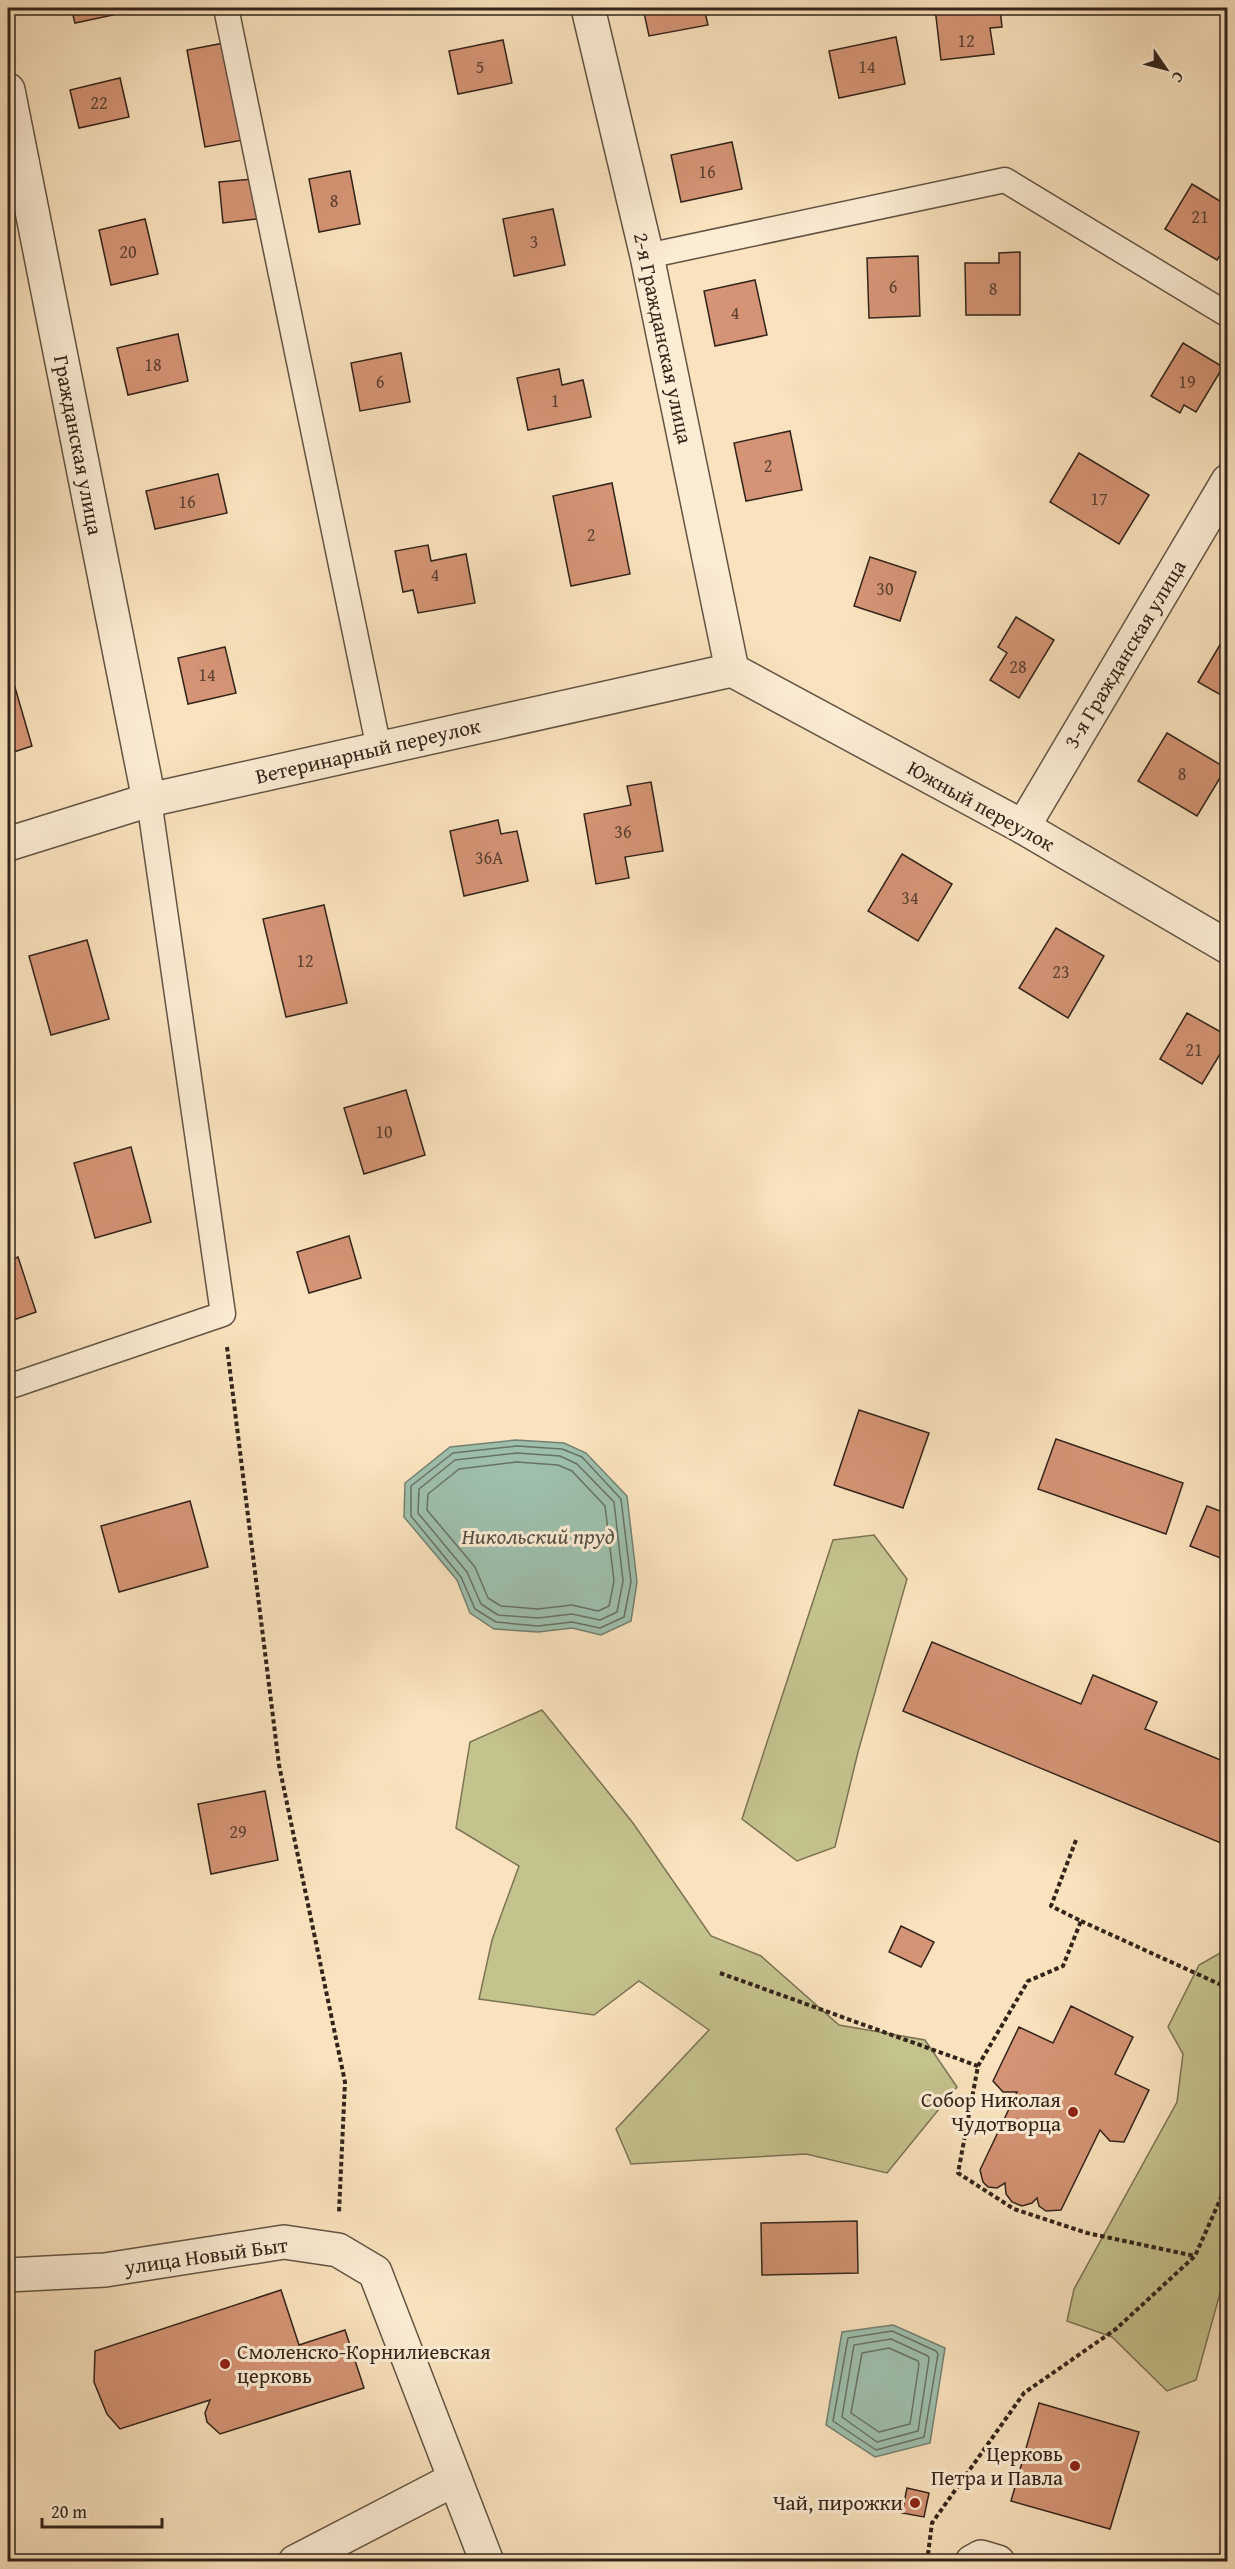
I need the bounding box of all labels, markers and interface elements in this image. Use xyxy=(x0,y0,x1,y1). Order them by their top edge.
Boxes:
house number: 12 xyxy=(957,27,975,54)
north arrow xyxy=(1136,39,1196,99)
house number: 5 xyxy=(476,53,484,80)
house number: 14 xyxy=(858,53,876,80)
text: С xyxy=(1166,67,1191,88)
house number: 22 xyxy=(90,89,108,116)
house number: 16 xyxy=(698,158,716,185)
house number: 8 xyxy=(330,187,338,214)
house number: 21 xyxy=(1191,203,1209,230)
house number: 3 xyxy=(530,228,538,255)
street label: 2-я Гражданская улица xyxy=(626,229,701,446)
house number: 20 xyxy=(119,238,137,265)
house number: 6 xyxy=(889,273,897,300)
house number: 8 xyxy=(989,275,997,302)
house number: 4 xyxy=(731,299,739,326)
house number: 18 xyxy=(144,351,162,378)
street label: Гражданская улица xyxy=(46,352,111,538)
house number: 6 xyxy=(376,368,384,395)
house number: 19 xyxy=(1178,368,1196,395)
house number: 1 xyxy=(551,387,559,414)
house number: 2 xyxy=(764,452,772,479)
house number: 17 xyxy=(1090,485,1108,512)
house number: 16 xyxy=(178,488,196,515)
house number: 2 xyxy=(587,521,595,548)
street label: 3-я Гражданская улица xyxy=(1056,553,1193,754)
house number: 4 xyxy=(431,561,439,588)
house number: 30 xyxy=(876,575,894,602)
house number: 28 xyxy=(1009,653,1027,680)
house number: 14 xyxy=(198,661,216,688)
street label: Ветеринарный переулок xyxy=(252,710,483,791)
street label: Южный переулок xyxy=(902,752,1061,859)
house number: 8 xyxy=(1178,760,1186,787)
house number: 36 xyxy=(614,818,632,845)
house number: 36А xyxy=(475,844,503,871)
house number: 34 xyxy=(901,884,919,911)
house number: 12 xyxy=(296,947,314,974)
house number: 23 xyxy=(1052,958,1070,985)
house number: 21 xyxy=(1185,1036,1203,1063)
house number: 10 xyxy=(375,1118,393,1145)
water label: Никольский пруд xyxy=(462,1520,614,1552)
house number: 29 xyxy=(229,1818,247,1845)
place label: Собор Николая Чудотворца xyxy=(921,2084,1061,2139)
marker: Собор Николая Чудотворца xyxy=(1066,2105,1080,2119)
street label: улица Новый Быт xyxy=(121,2229,290,2282)
place label: Смоленско-Корнилиевская церковь xyxy=(237,2336,491,2391)
marker: Смоленско-Корнилиевская церковь xyxy=(218,2357,232,2371)
place label: Церковь Петра и Павла xyxy=(931,2438,1063,2493)
marker: Церковь Петра и Павла xyxy=(1068,2459,1082,2473)
place label: Чай, пирожки xyxy=(773,2487,903,2518)
scale bar xyxy=(42,2491,162,2529)
marker: Чай, пирожки xyxy=(908,2496,922,2510)
text: 20 m xyxy=(51,2498,87,2525)

